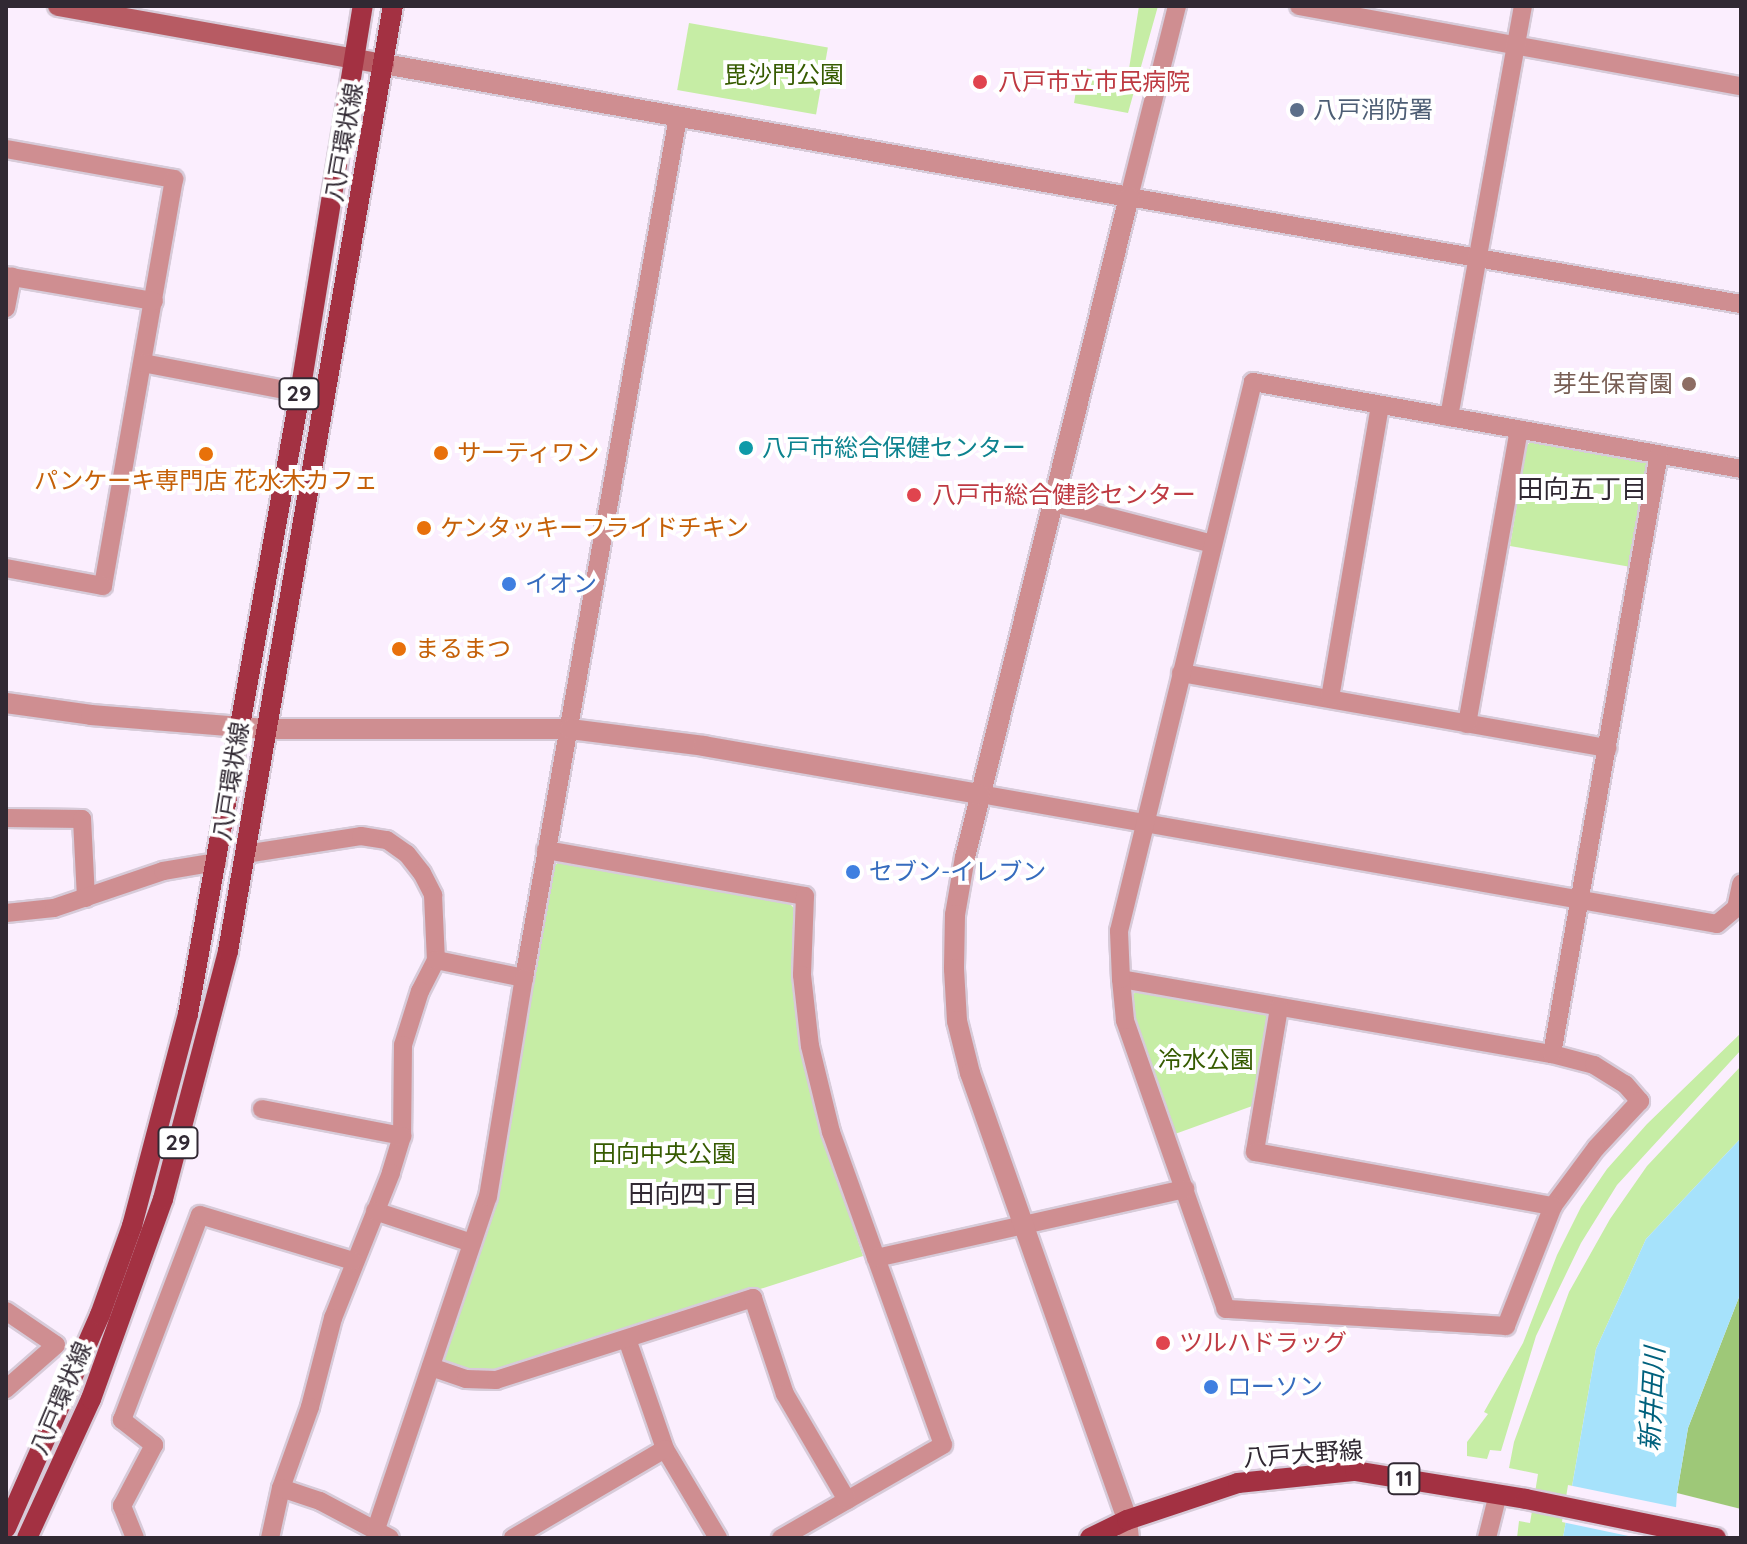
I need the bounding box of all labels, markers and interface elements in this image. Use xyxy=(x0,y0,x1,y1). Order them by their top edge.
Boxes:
park label: 毘沙門公園 xyxy=(724,61,844,89)
place label: 八戸市立市民病院 xyxy=(998,68,1190,96)
marker: 八戸市立市民病院 xyxy=(969,71,991,93)
street label: 八戸環状線 xyxy=(319,80,369,204)
place label: 八戸消防署 xyxy=(1313,96,1433,124)
marker: 八戸消防署 xyxy=(1288,101,1306,119)
place label: 芽生保育園 xyxy=(1553,370,1673,398)
marker: 芽生保育園 xyxy=(1680,375,1698,393)
road number: 29 xyxy=(277,376,321,412)
place label: 八戸市総合保健センター xyxy=(762,434,1026,462)
place label: サーティワン xyxy=(457,439,601,467)
marker: 八戸市総合保健センター xyxy=(737,439,755,457)
marker: サーティワン xyxy=(432,444,450,462)
marker: パンケーキ専門店 花水木カフェ xyxy=(197,445,215,463)
place label: パンケーキ専門店 花水木カフェ xyxy=(35,467,377,495)
district label: 田向五丁目 xyxy=(1517,473,1647,505)
place label: 八戸市総合健診センター xyxy=(932,481,1196,509)
marker: 八戸市総合健診センター xyxy=(903,484,925,506)
place label: ケンタッキーフライドチキン xyxy=(440,514,752,542)
marker: ケンタッキーフライドチキン xyxy=(415,519,433,537)
place label: イオン xyxy=(525,570,597,598)
marker: イオン xyxy=(500,575,518,593)
place label: まるまつ xyxy=(415,635,511,663)
marker: まるまつ xyxy=(390,640,408,658)
street label: 八戸環状線 xyxy=(207,719,255,843)
place label: セブン-イレブン xyxy=(869,858,1046,886)
marker: セブン-イレブン xyxy=(844,863,862,881)
park label: 冷水公園 xyxy=(1158,1046,1254,1074)
road number: 29 xyxy=(156,1125,200,1161)
park label: 田向中央公園 xyxy=(592,1140,736,1168)
district label: 田向四丁目 xyxy=(628,1178,758,1210)
place label: ツルハドラッグ xyxy=(1179,1329,1347,1357)
marker: ツルハドラッグ xyxy=(1154,1334,1172,1352)
street label: 八戸環状線 xyxy=(24,1337,98,1459)
water label: 新井田川 xyxy=(1634,1346,1670,1452)
place label: ローソン xyxy=(1227,1373,1323,1401)
marker: ローソン xyxy=(1202,1378,1220,1396)
street label: 八戸大野線 xyxy=(1242,1435,1364,1473)
road number: 11 xyxy=(1386,1461,1422,1497)

